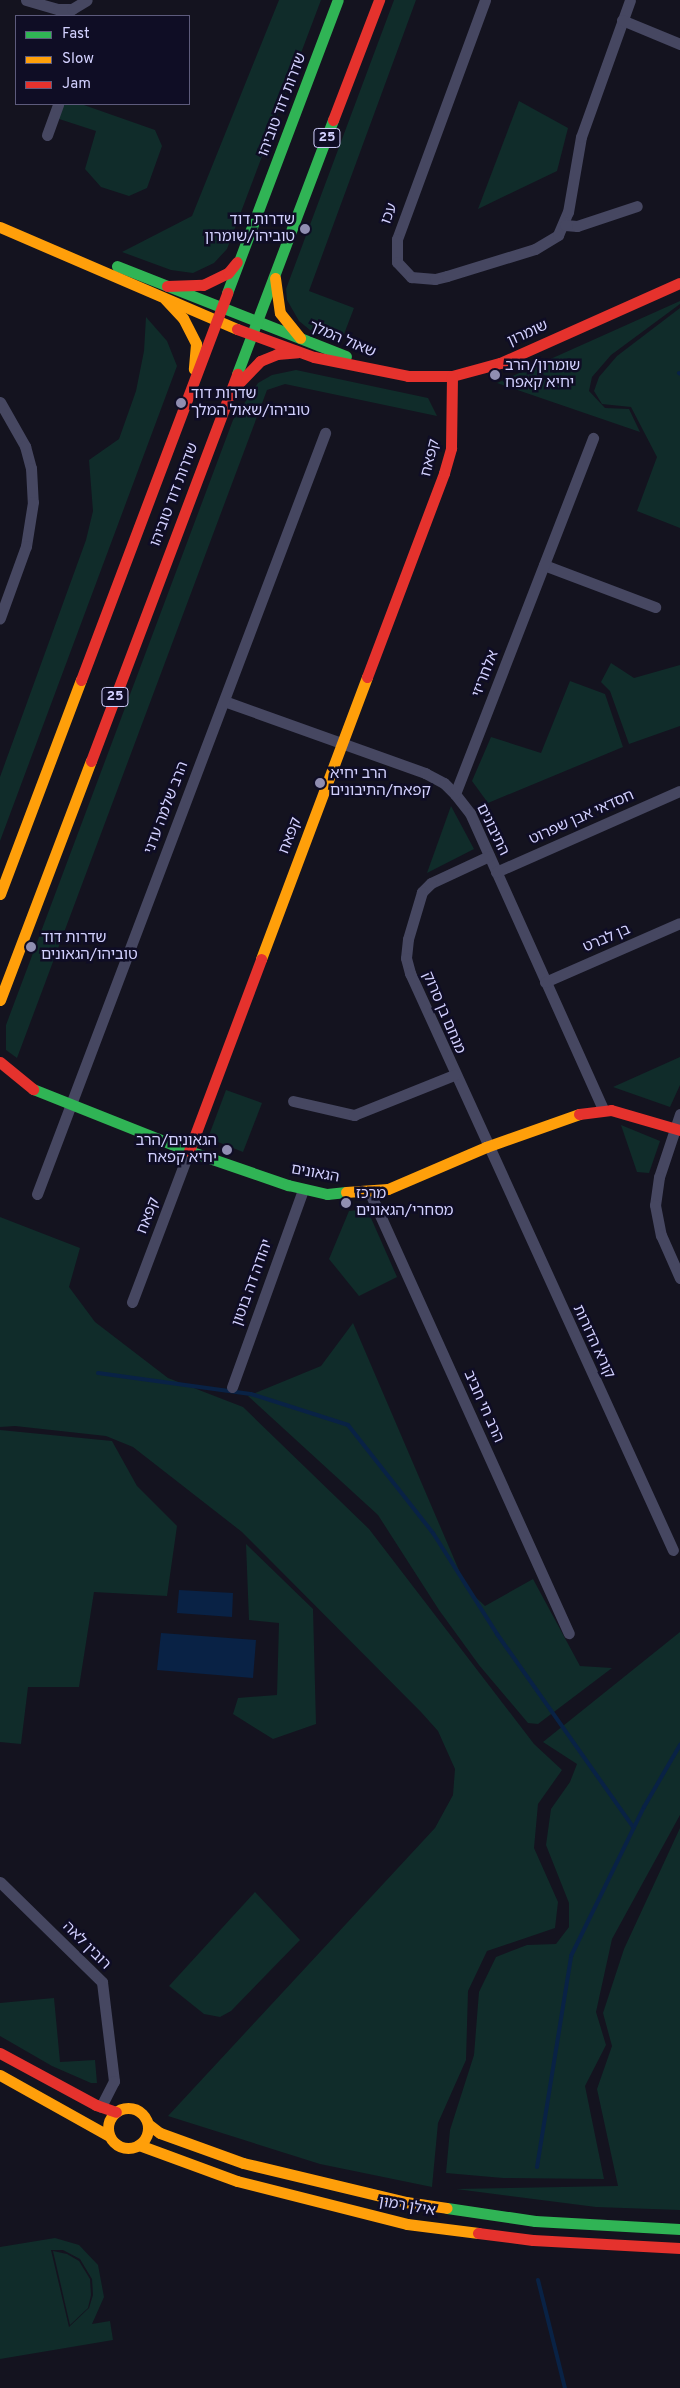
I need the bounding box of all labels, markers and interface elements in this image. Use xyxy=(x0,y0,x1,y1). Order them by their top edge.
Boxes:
legend xyxy=(15,15,190,105)
text: Fast xyxy=(62,25,90,44)
text: Slow xyxy=(62,50,94,69)
street label: שדרות דוד טוביהו xyxy=(255,51,311,159)
text: Jam xyxy=(62,75,91,94)
road number: 25 xyxy=(313,126,341,150)
street label: עכו xyxy=(378,201,402,227)
place label: שדרות דוד טוביהו/שומרון xyxy=(204,211,295,246)
marker: שדרות דוד טוביהו/שומרון xyxy=(299,223,311,235)
street label: שומרון xyxy=(505,317,551,351)
street label: שאול המלך xyxy=(306,318,378,362)
place label: שומרון/הרב יחיא קאפח xyxy=(505,357,580,392)
marker: שומרון/הרב יחיא קאפח xyxy=(489,369,501,381)
place label: שדרות דוד טוביהו/שאול המלך xyxy=(191,385,310,420)
marker: שדרות דוד טוביהו/שאול המלך xyxy=(175,397,187,409)
street label: קפאח xyxy=(418,437,444,479)
street label: שדרות דוד טוביהו xyxy=(147,441,203,549)
street label: אלחריזי xyxy=(469,648,503,700)
road number: 25 xyxy=(101,686,129,709)
street label: הרב שלמה עדני xyxy=(141,759,193,857)
place label: הרב יחיא קפאח/התיבונים xyxy=(330,765,431,800)
marker: הרב יחיא קפאח/התיבונים xyxy=(314,777,326,789)
street label: חסדאי אבן שפרוט xyxy=(527,787,637,849)
street label: התיבונים xyxy=(472,801,512,859)
street label: קפאח xyxy=(276,815,306,857)
street label: בן לברט xyxy=(581,921,633,957)
place label: שדרות דוד טוביהו/הגאונים xyxy=(41,929,138,964)
marker: שדרות דוד טוביהו/הגאונים xyxy=(25,941,37,953)
street label: מנחם בן סרוק xyxy=(418,969,468,1057)
place label: הגאונים/הרב יחיא קפאח xyxy=(136,1132,217,1167)
marker: הגאונים/הרב יחיא קפאח xyxy=(221,1144,233,1156)
street label: הגאונים xyxy=(289,1161,341,1187)
place label: מרכז מסחרי/הגאונים xyxy=(356,1185,453,1220)
street label: קפאח xyxy=(134,1195,164,1237)
marker: מרכז מסחרי/הגאונים xyxy=(340,1197,352,1209)
street label: יהודה דה בוטון xyxy=(229,1237,277,1329)
street label: קורא הדורות xyxy=(568,1302,618,1382)
street label: הרב חי חביב xyxy=(459,1368,507,1446)
street label: רובין לאה xyxy=(58,1918,114,1974)
street label: אילן רמון xyxy=(377,2193,437,2221)

